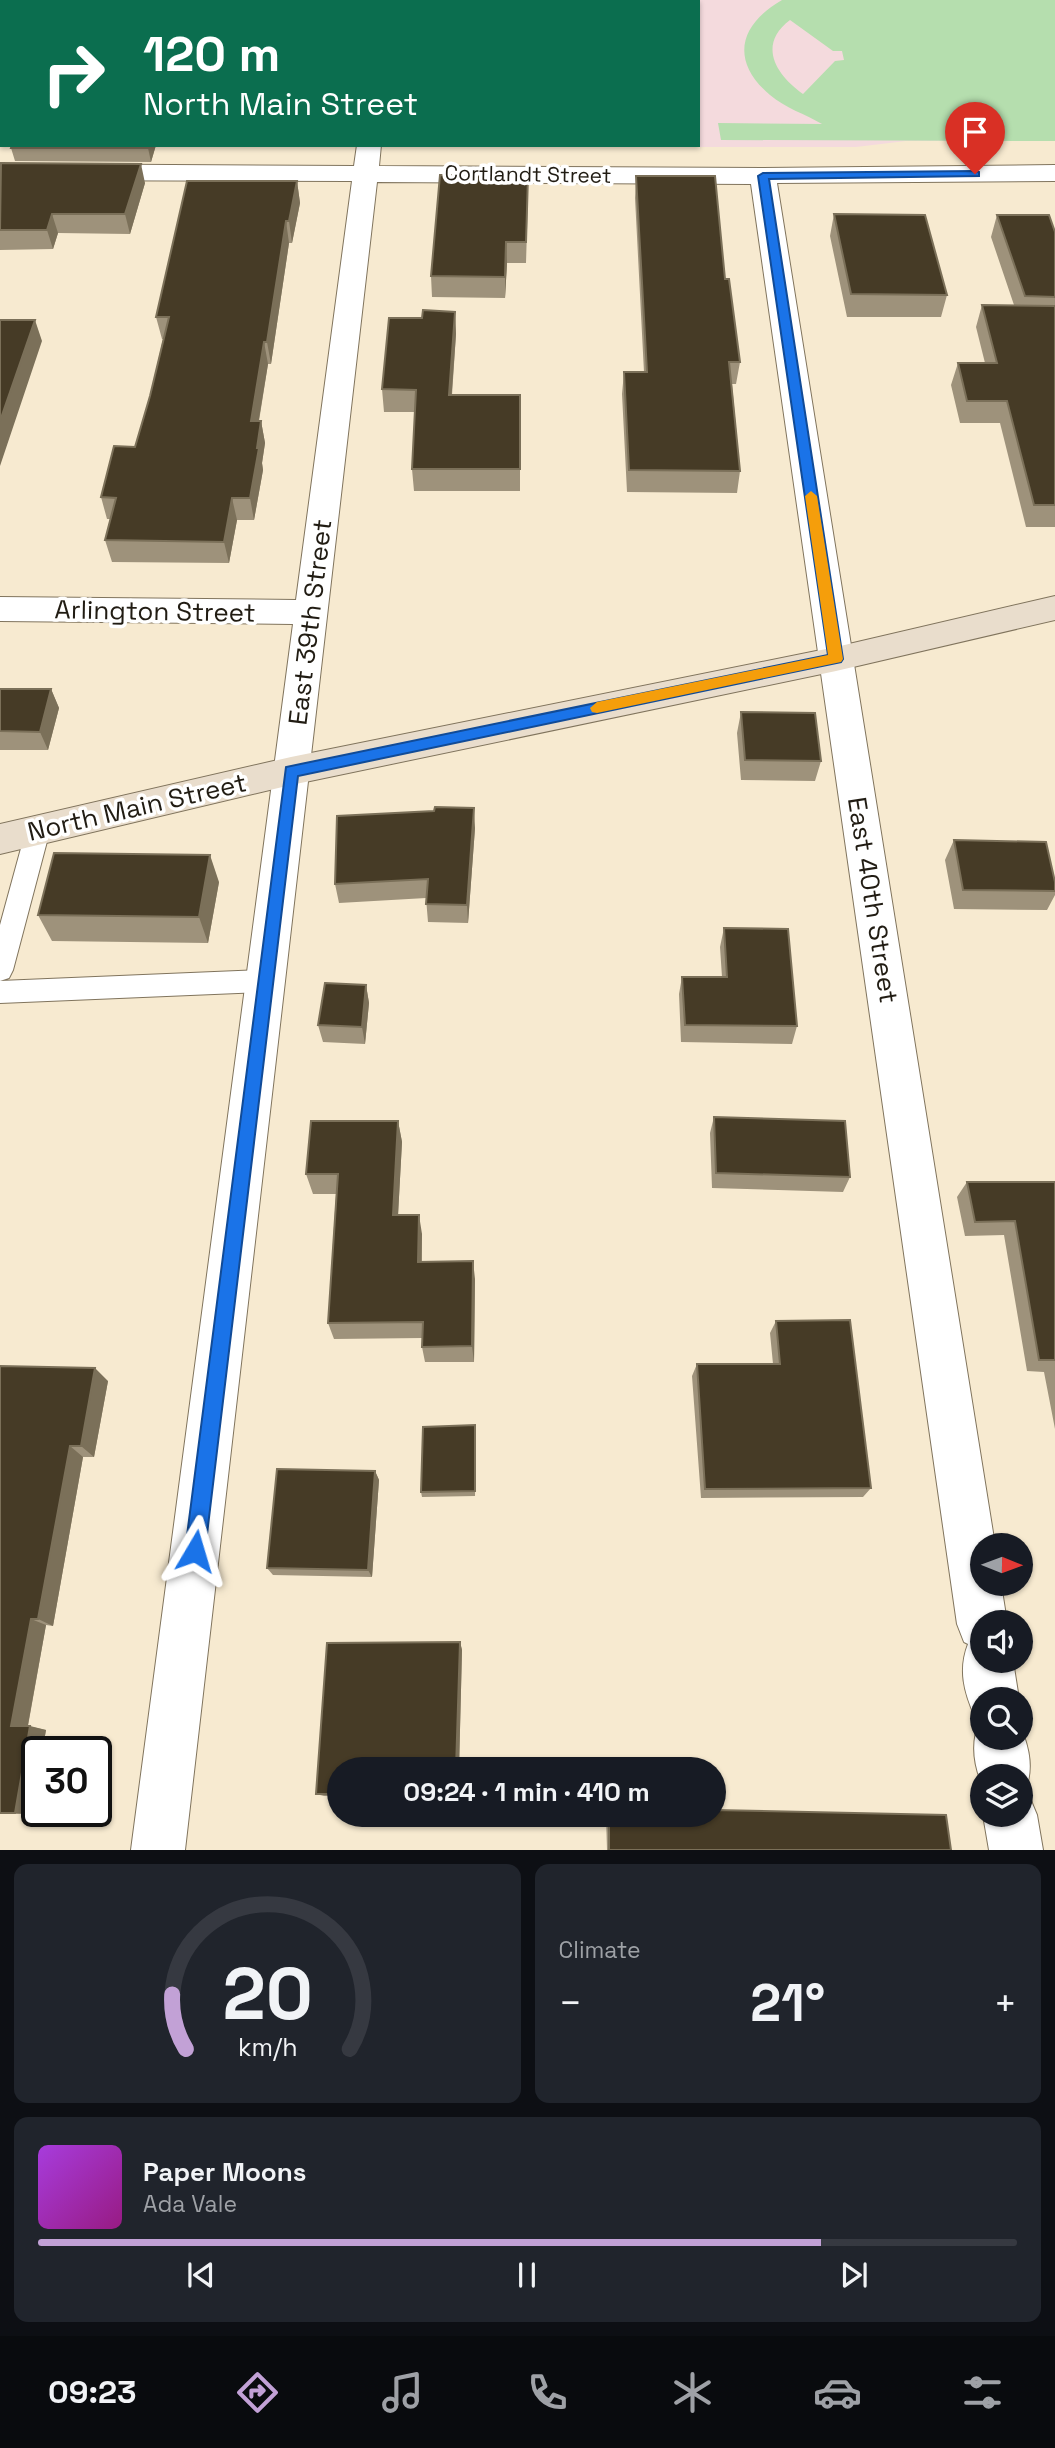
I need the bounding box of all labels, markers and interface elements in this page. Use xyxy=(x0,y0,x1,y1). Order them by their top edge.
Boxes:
text: 120 m xyxy=(143,23,280,85)
icon: right xyxy=(28,28,119,119)
text: North Main Street xyxy=(143,84,418,124)
pin xyxy=(945,102,1005,174)
icon: arrive xyxy=(956,113,994,151)
street label: Cortlandt Street xyxy=(444,159,612,189)
street label: East 39th Street xyxy=(281,517,339,727)
street label: Arlington Street xyxy=(54,592,256,630)
street label: North Main Street xyxy=(24,765,250,849)
street label: East 40th Street xyxy=(840,794,906,1006)
position arrow xyxy=(158,1514,232,1588)
north arrow xyxy=(970,1533,1032,1596)
map controls xyxy=(970,1533,1033,1827)
button: sound xyxy=(970,1610,1033,1673)
button: search xyxy=(970,1687,1033,1750)
speed limit sign: 30 xyxy=(21,1736,112,1827)
button: layers xyxy=(970,1764,1033,1827)
text: 09:24 · 1 min · 410 m xyxy=(403,1775,650,1809)
text: Climate xyxy=(559,1935,641,1965)
text: 20 xyxy=(222,1948,312,2041)
text: 21° xyxy=(750,1970,825,2036)
text: − xyxy=(559,1979,582,2027)
text: + xyxy=(993,1979,1017,2027)
text: km/h xyxy=(237,2031,297,2063)
text: Paper Moons xyxy=(143,2155,306,2189)
text: Ada Vale xyxy=(143,2189,237,2219)
icon: previous xyxy=(182,2256,220,2294)
icon: pause xyxy=(508,2256,546,2294)
icon: next xyxy=(835,2256,873,2294)
icon: directions xyxy=(233,2368,282,2417)
icon: music xyxy=(378,2368,427,2417)
icon: phone xyxy=(523,2368,572,2417)
icon: climate xyxy=(668,2368,717,2417)
icon: car xyxy=(813,2368,862,2417)
icon: filters xyxy=(958,2368,1007,2417)
text: 09:23 xyxy=(48,2372,137,2412)

